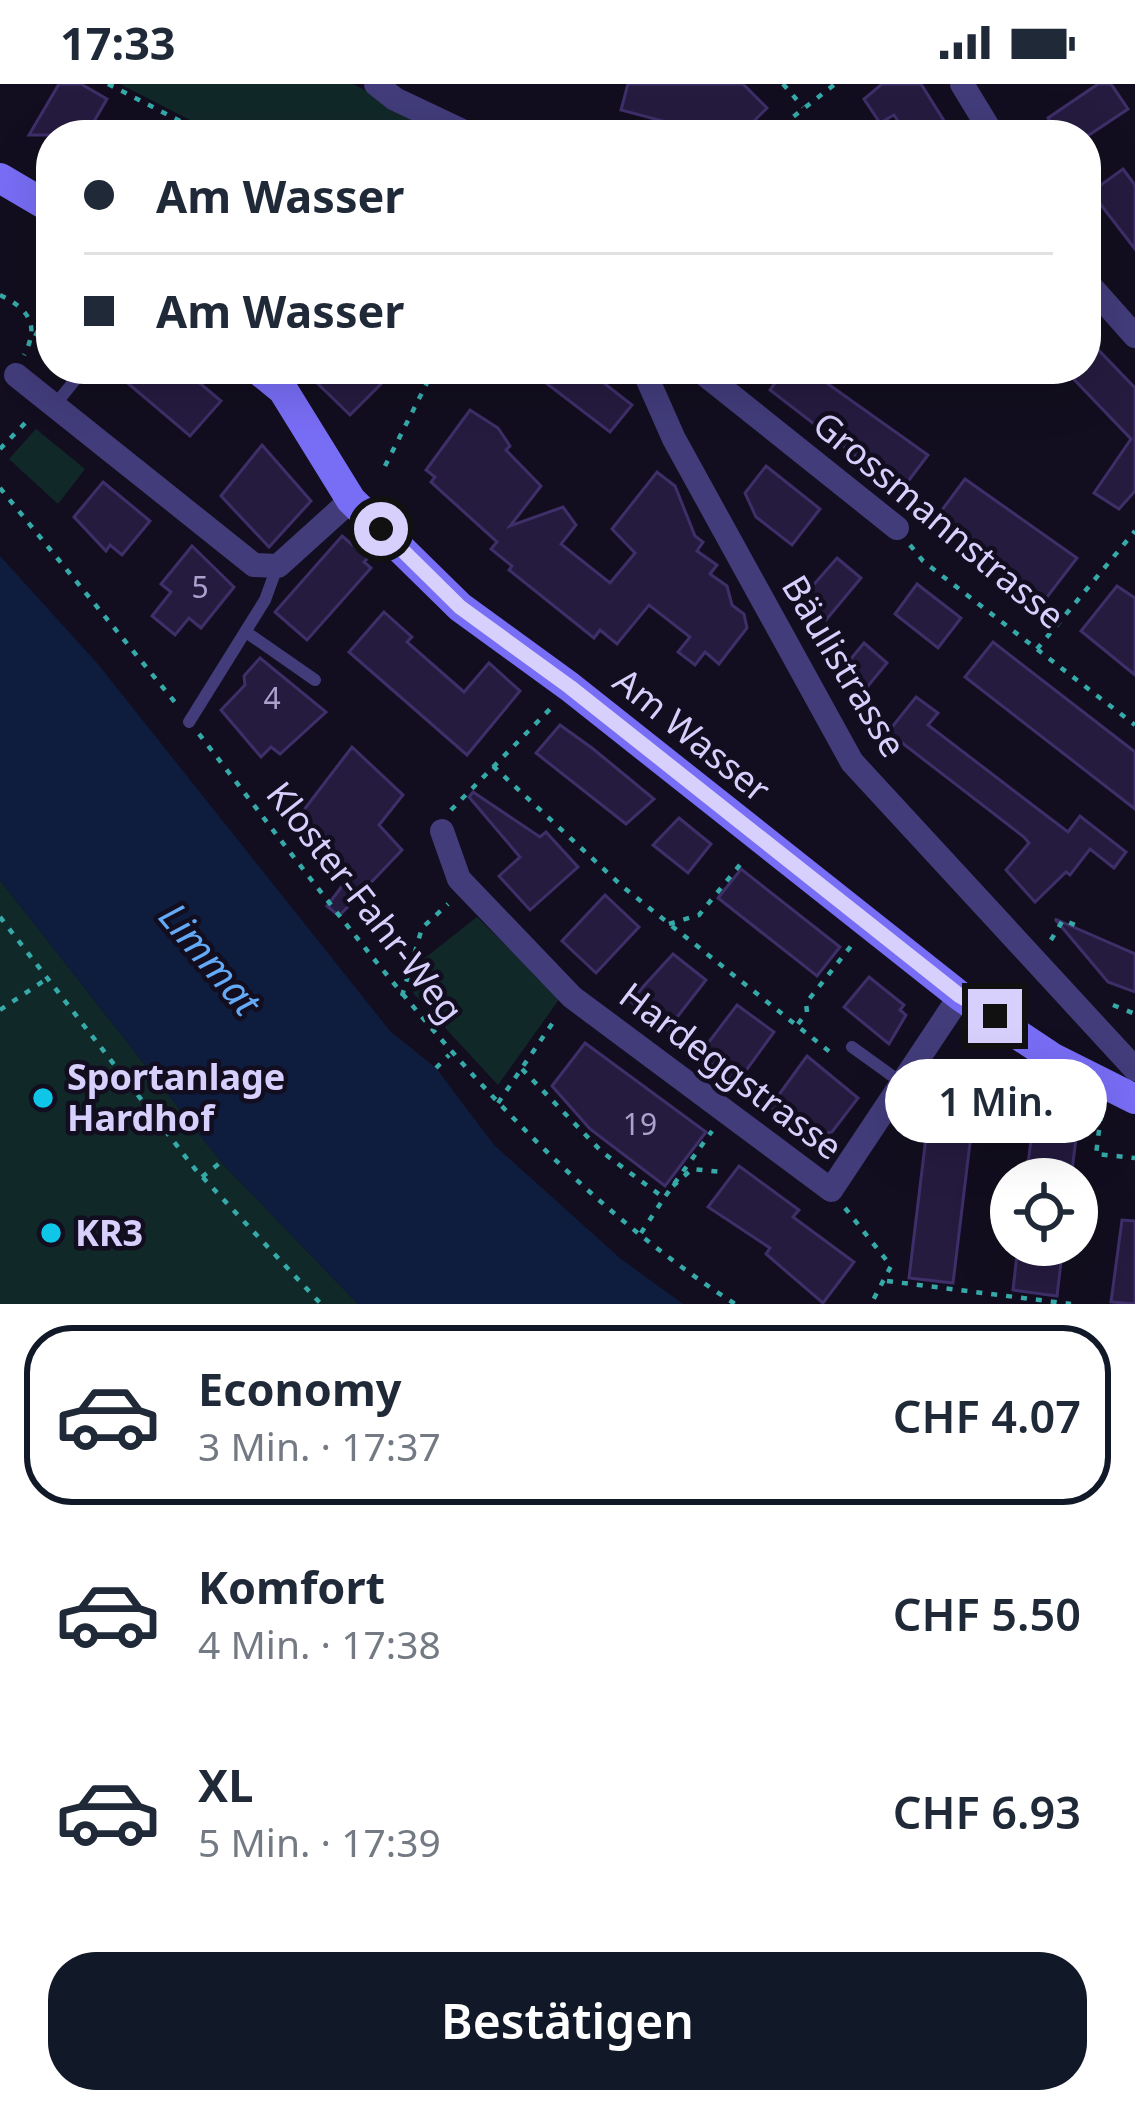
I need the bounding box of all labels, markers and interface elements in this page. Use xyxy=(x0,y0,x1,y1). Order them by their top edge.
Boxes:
text: 17:33 xyxy=(60,12,176,73)
text: Am Wasser xyxy=(156,165,404,226)
text: Am Wasser xyxy=(156,280,404,341)
street label: Grossmannstrasse xyxy=(803,400,1075,639)
route start xyxy=(354,502,408,556)
house number: 5 xyxy=(191,566,209,607)
street label: Bäulistrasse xyxy=(771,566,918,766)
street label: Am Wasser xyxy=(604,656,781,813)
house number: 4 xyxy=(263,677,281,718)
street label: Kloster-Fahr-Weg xyxy=(256,771,475,1032)
water label: Limmat xyxy=(148,890,275,1027)
street label: Hardeggstrasse xyxy=(610,971,853,1171)
route end xyxy=(968,989,1022,1043)
place label: Sportanlage Hardhof xyxy=(67,1052,285,1142)
callout: 1 Min. xyxy=(884,1058,1106,1142)
text: 1 Min. xyxy=(938,1074,1054,1127)
marker: Sportanlage Hardhof xyxy=(30,1085,56,1111)
house number: 19 xyxy=(623,1103,657,1144)
map controls xyxy=(990,1158,1098,1266)
button: locate xyxy=(990,1158,1098,1266)
place label: KR3 xyxy=(75,1208,143,1257)
marker: KR3 xyxy=(38,1220,64,1246)
text: Economy xyxy=(198,1358,402,1419)
icon: car xyxy=(54,1361,162,1469)
text: CHF 4.07 xyxy=(893,1385,1081,1446)
text: 3 Min. · 17:37 xyxy=(198,1419,441,1472)
text: Komfort xyxy=(198,1556,385,1617)
icon: car xyxy=(54,1559,162,1667)
text: CHF 5.50 xyxy=(893,1583,1081,1644)
text: 4 Min. · 17:38 xyxy=(198,1617,441,1670)
text: XL xyxy=(198,1754,253,1815)
icon: car xyxy=(54,1757,162,1865)
text: CHF 6.93 xyxy=(893,1781,1081,1842)
text: 5 Min. · 17:39 xyxy=(198,1815,441,1868)
button: Bestätigen xyxy=(48,1952,1087,2090)

